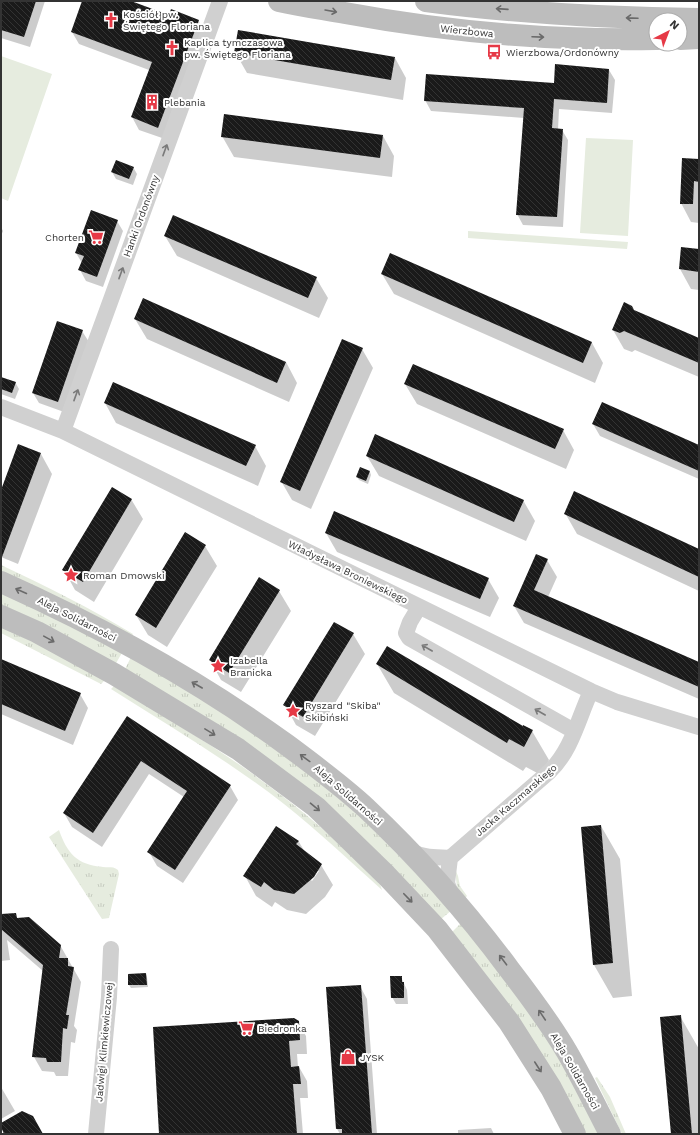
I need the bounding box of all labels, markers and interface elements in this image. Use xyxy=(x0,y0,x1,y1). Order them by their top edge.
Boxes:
one-way arrow xyxy=(496,6,509,13)
one-way arrow xyxy=(325,7,338,15)
place label: Kościół pw. Świętego Floriana xyxy=(123,9,210,32)
church icon: Kościół pw. Świętego Floriana xyxy=(102,11,120,29)
north arrow xyxy=(648,12,688,52)
one-way arrow xyxy=(626,14,639,22)
text: N xyxy=(667,17,682,32)
street label: Wierzbowa xyxy=(440,23,495,39)
one-way arrow xyxy=(531,33,544,41)
place label: Kaplica tymczasowa pw. Świętego Floriana xyxy=(184,37,291,60)
church icon: Kaplica tymczasowa pw. Świętego Floriana xyxy=(163,39,181,57)
bus stop icon: Wierzbowa/Ordonówny xyxy=(485,43,503,61)
place label: Wierzbowa/Ordonówny xyxy=(506,47,620,58)
building icon: Plebania xyxy=(143,93,161,111)
place label: Plebania xyxy=(164,97,206,108)
one-way arrow xyxy=(162,145,170,157)
street label: Hanki Ordonówny xyxy=(121,173,161,258)
supermarket icon: Chorten xyxy=(87,228,105,246)
place label: Chorten xyxy=(45,232,84,243)
one-way arrow xyxy=(117,267,125,279)
one-way arrow xyxy=(73,388,80,401)
street label: Władysława Broniewskiego xyxy=(286,538,410,606)
place icon: Roman Dmowski xyxy=(62,566,80,584)
place label: Roman Dmowski xyxy=(83,570,165,581)
one-way arrow xyxy=(15,587,27,594)
street label: Aleja Solidarności xyxy=(36,594,118,644)
one-way arrow xyxy=(43,635,55,643)
one-way arrow xyxy=(421,643,433,651)
place label: Izabella Branicka xyxy=(230,655,272,678)
place icon: Izabella Branicka xyxy=(209,657,227,675)
one-way arrow xyxy=(191,681,203,689)
place label: Ryszard "Skiba" Skibiński xyxy=(305,700,380,723)
place icon: Ryszard "Skiba" Skibiński xyxy=(284,702,302,720)
one-way arrow xyxy=(534,708,546,715)
one-way arrow xyxy=(204,728,216,736)
one-way arrow xyxy=(299,754,310,762)
street label: Aleja Solidarności xyxy=(312,762,384,828)
street label: Jacka Kaczmarskiego xyxy=(473,762,559,838)
one-way arrow xyxy=(310,803,321,812)
one-way arrow xyxy=(404,893,413,903)
one-way arrow xyxy=(499,955,507,966)
street label: Jadwigi Klimkiewiczowej xyxy=(93,982,115,1102)
one-way arrow xyxy=(538,1010,546,1021)
supermarket icon: Biedronka xyxy=(237,1019,255,1037)
place label: Biedronka xyxy=(258,1023,307,1034)
street label: Aleja Solidarności xyxy=(549,1031,601,1111)
shop icon: JYSK xyxy=(339,1048,357,1066)
place label: JYSK xyxy=(360,1052,385,1063)
one-way arrow xyxy=(534,1061,542,1072)

